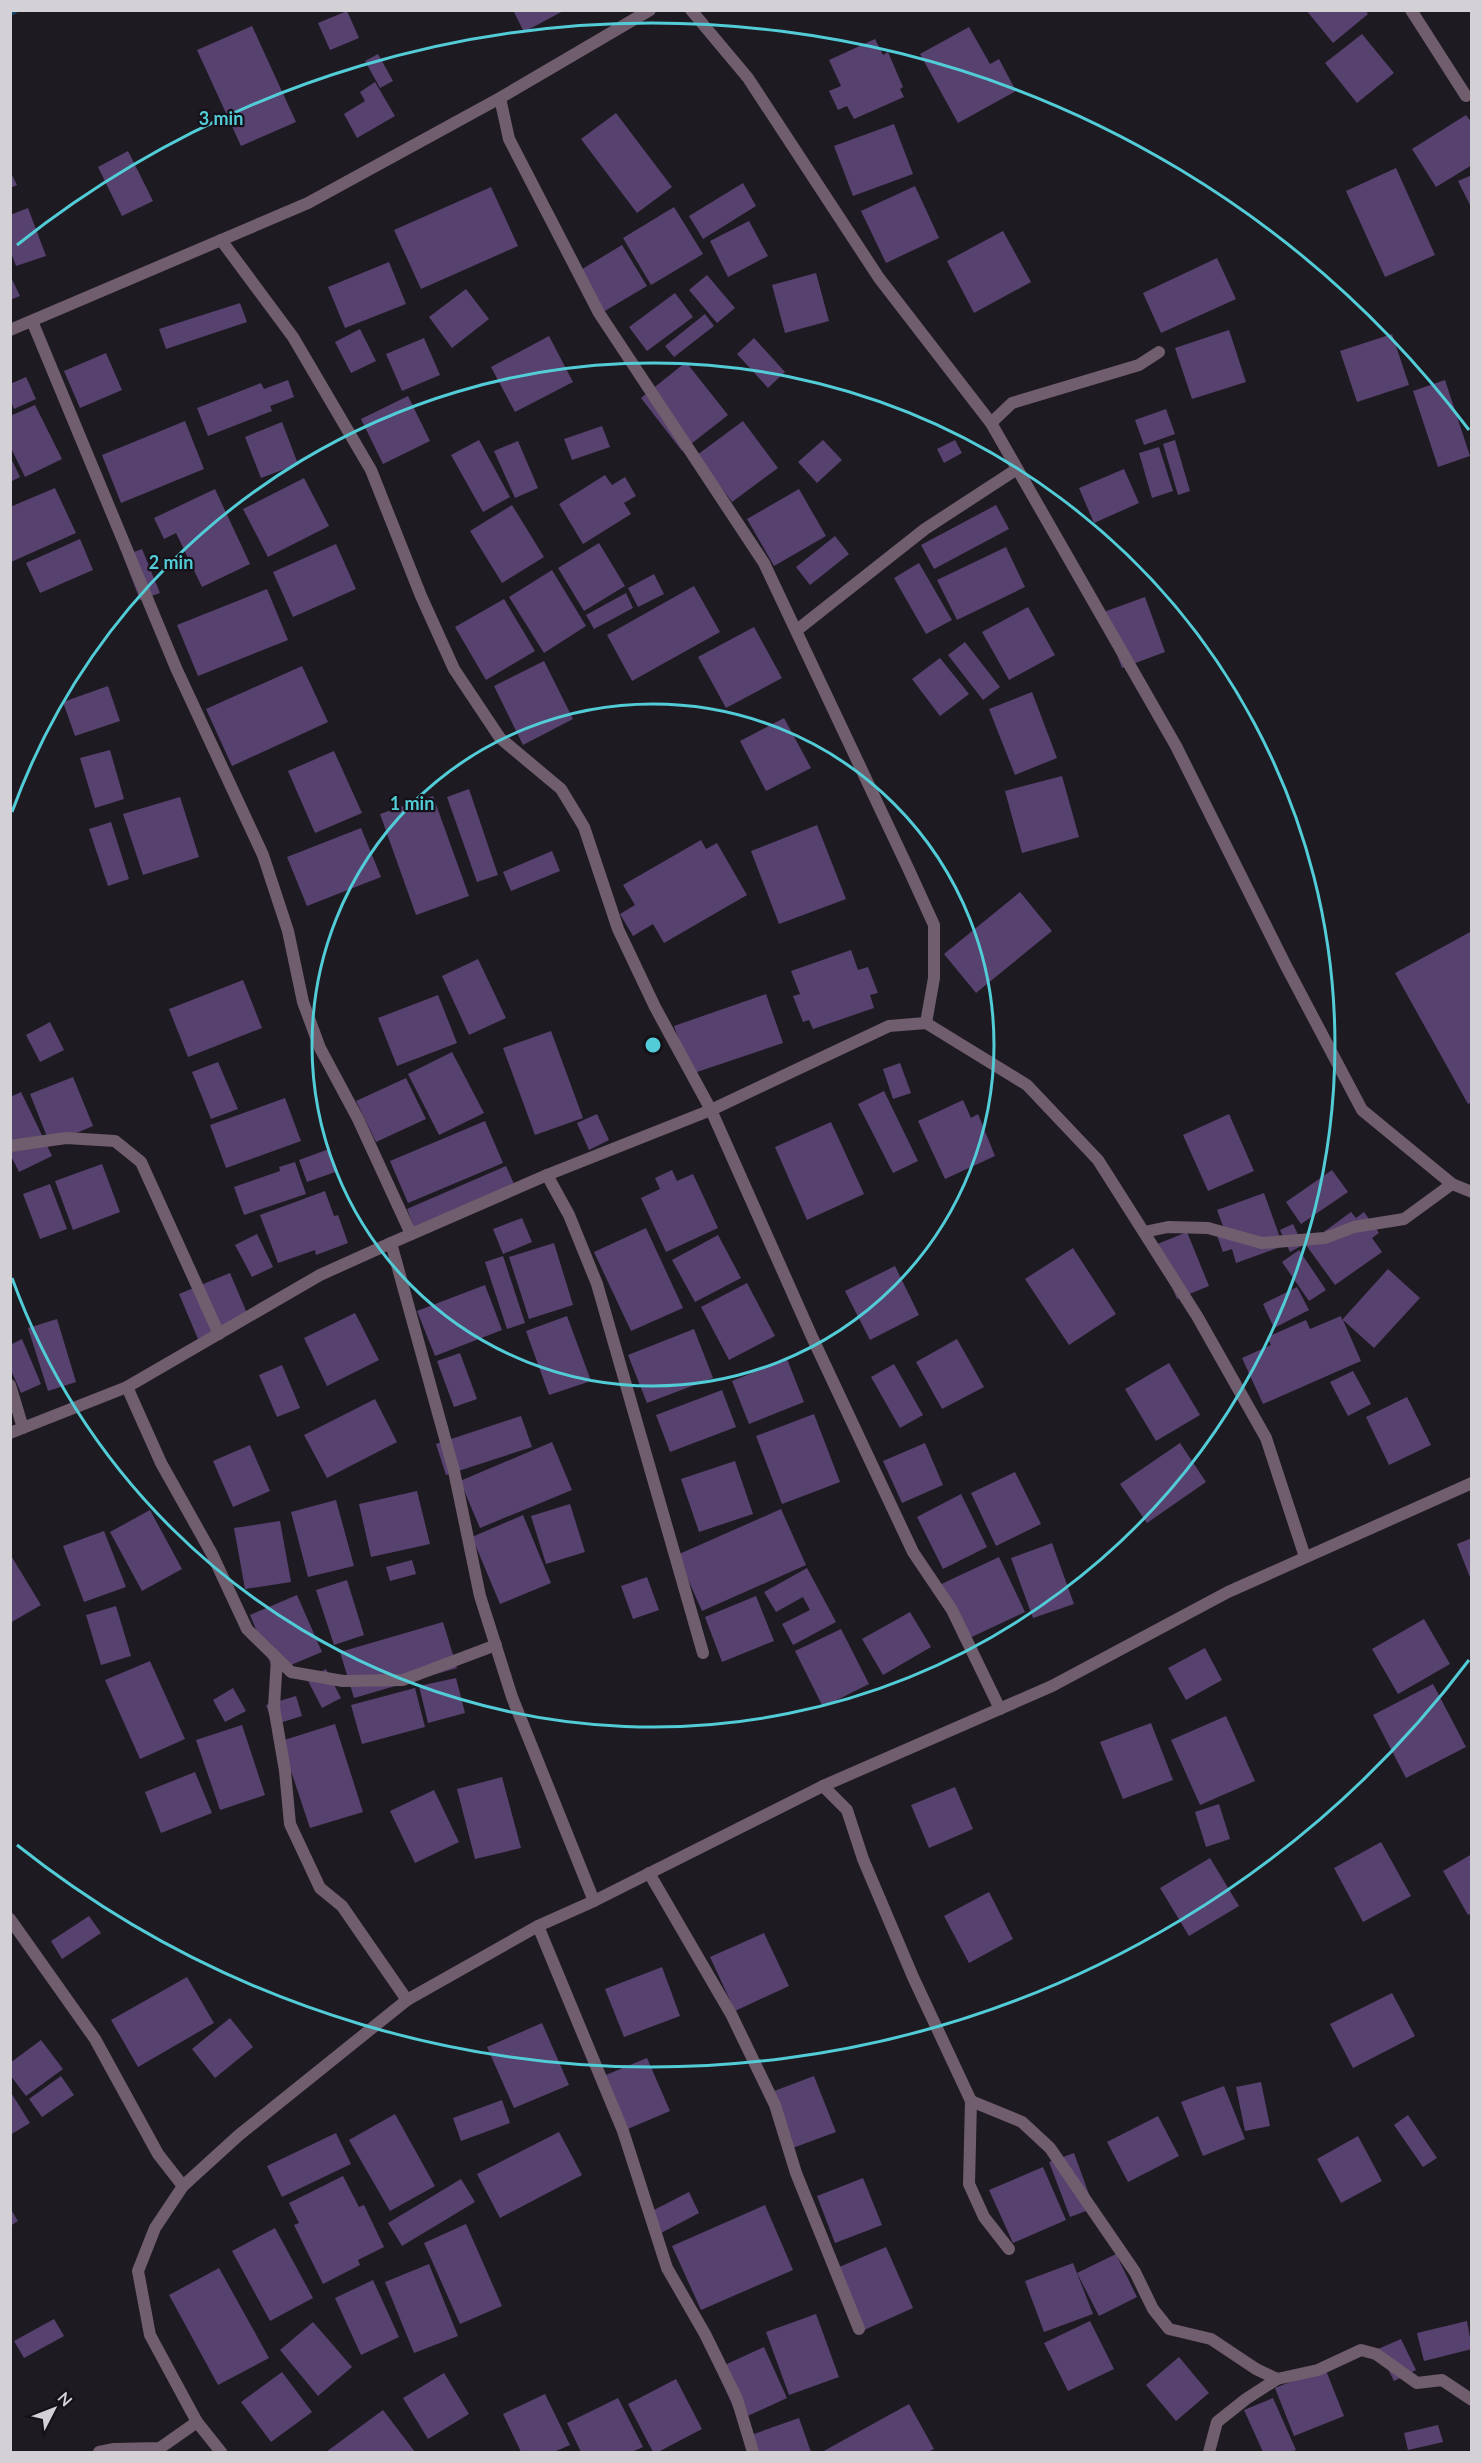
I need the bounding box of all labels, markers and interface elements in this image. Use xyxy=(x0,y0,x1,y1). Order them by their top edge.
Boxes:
text: 3 min xyxy=(199,107,243,129)
text: 2 min xyxy=(149,551,193,573)
text: 1 min xyxy=(390,792,434,814)
centre of rings xyxy=(643,1035,663,1055)
north arrow xyxy=(24,2379,84,2439)
text: N xyxy=(54,2388,77,2410)

